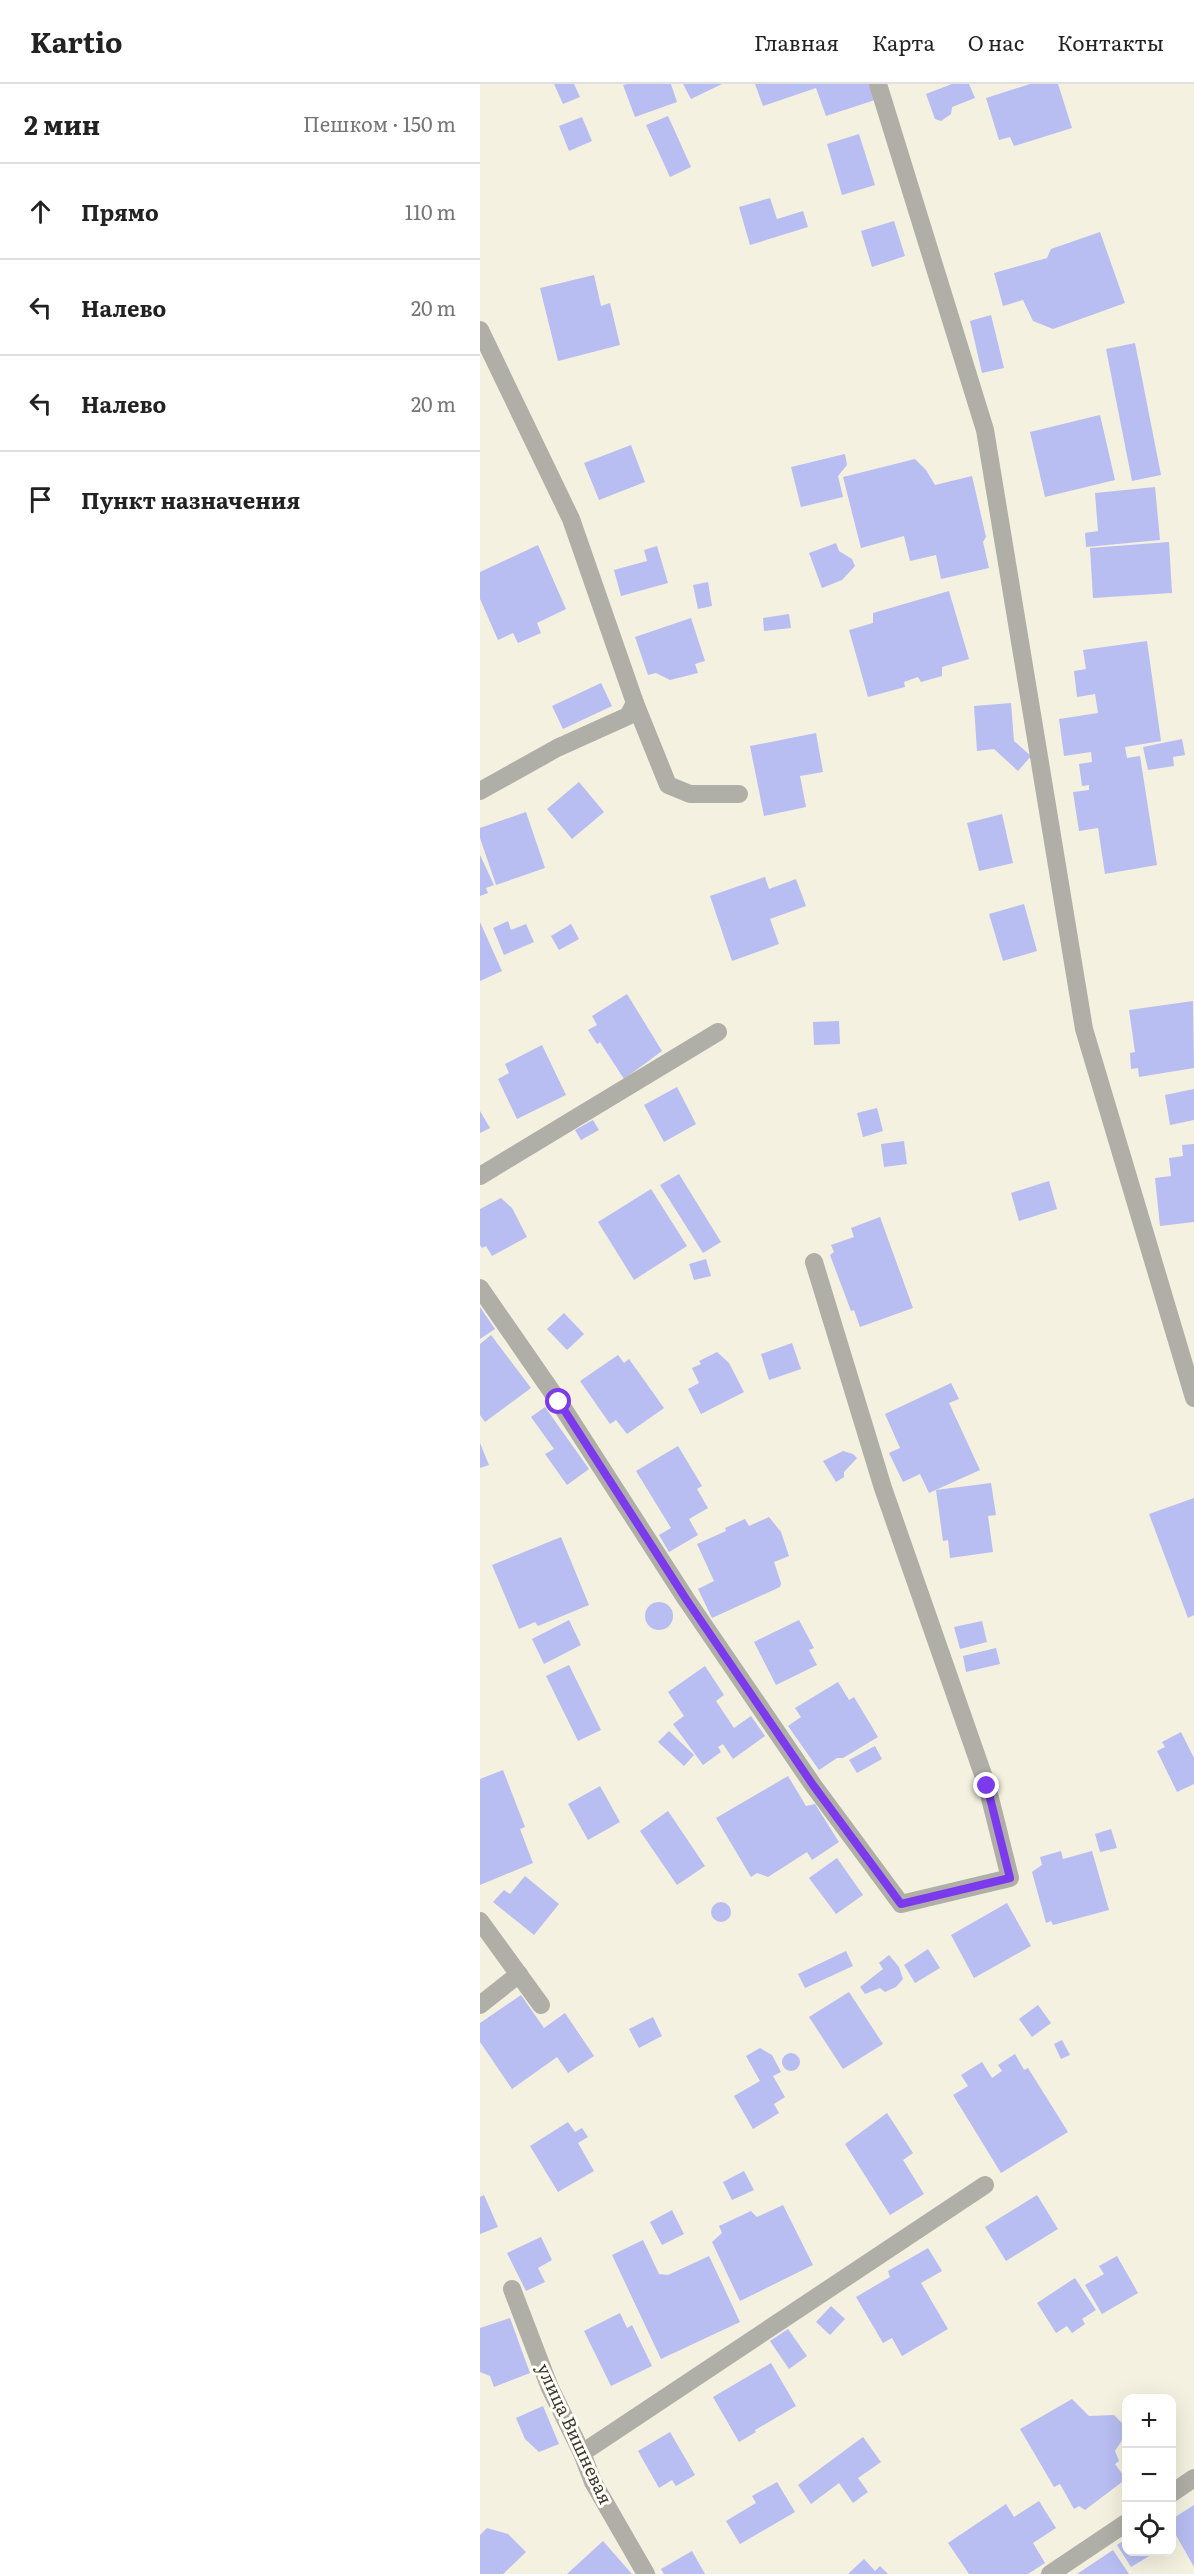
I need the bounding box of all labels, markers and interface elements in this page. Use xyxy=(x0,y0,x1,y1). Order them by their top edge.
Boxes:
text: Kartio xyxy=(30,20,123,62)
text: Главная xyxy=(754,26,839,57)
text: Карта xyxy=(872,26,935,57)
text: О нас xyxy=(968,26,1024,57)
text: Контакты xyxy=(1057,26,1164,57)
text: 2 мин xyxy=(24,104,100,143)
text: Пешком · 150 m xyxy=(303,108,456,138)
icon: ahead xyxy=(24,195,57,228)
text: Прямо xyxy=(81,195,159,228)
text: 110 m xyxy=(405,196,456,226)
icon: left xyxy=(24,291,57,324)
text: Налево xyxy=(81,291,166,324)
text: 20 m xyxy=(411,292,456,322)
icon: left xyxy=(24,387,57,420)
text: Налево xyxy=(81,387,166,420)
text: 20 m xyxy=(411,388,456,418)
icon: arrive xyxy=(24,483,57,516)
text: Пункт назначения xyxy=(81,483,300,516)
route start xyxy=(545,1388,571,1414)
route end xyxy=(973,1772,999,1798)
street label: улица Вишневая xyxy=(531,2358,620,2508)
map controls xyxy=(1122,2394,1176,2556)
button: + xyxy=(1122,2394,1176,2448)
button: − xyxy=(1122,2448,1176,2502)
button: locate xyxy=(1122,2502,1176,2556)

